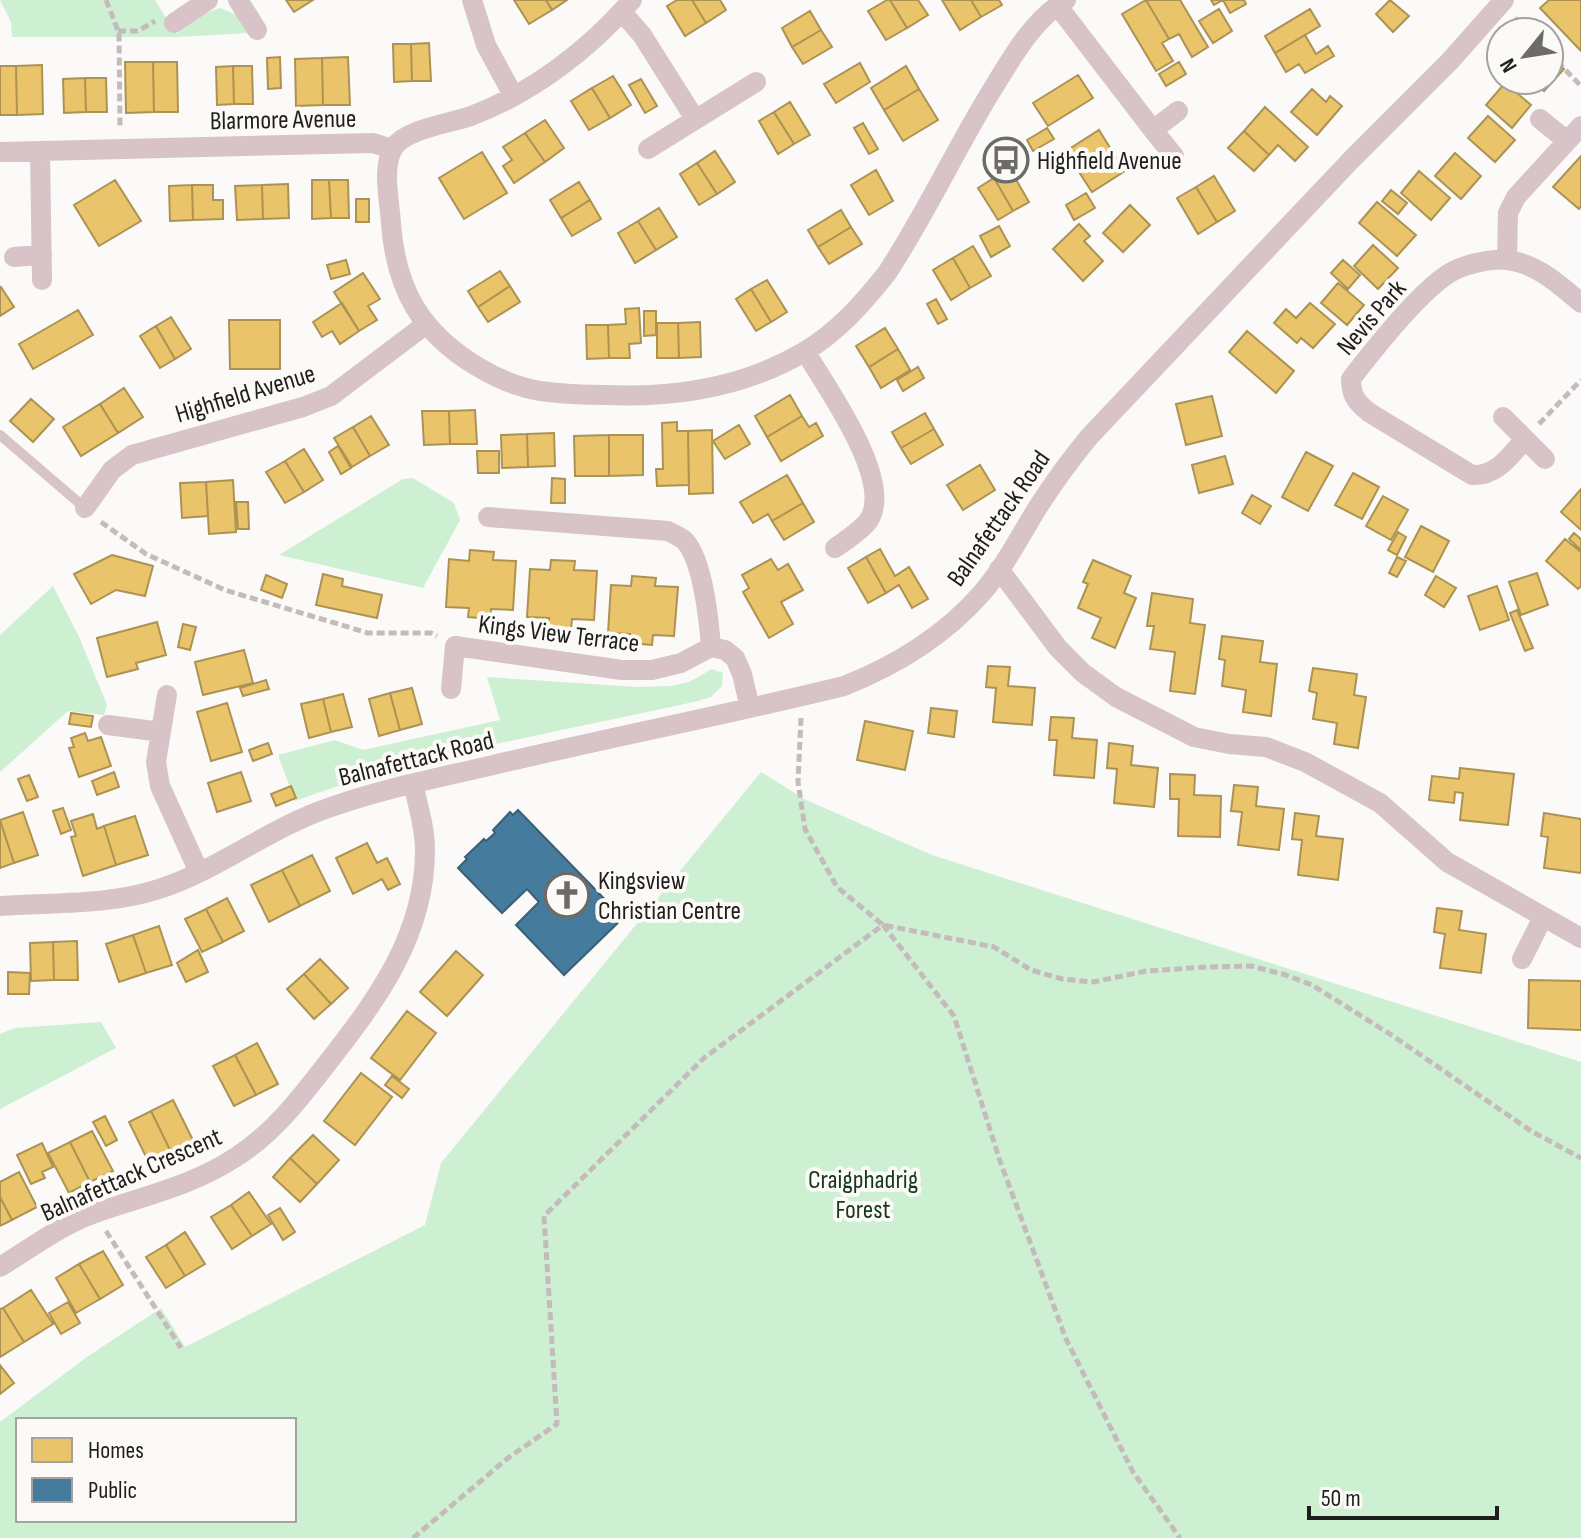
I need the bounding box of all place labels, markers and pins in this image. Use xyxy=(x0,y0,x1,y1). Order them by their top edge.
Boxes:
bus stop icon: Highfield Avenue xyxy=(982,136,1030,184)
place label: Highfield Avenue xyxy=(1037,146,1182,177)
place label: Kingsview Christian Centre xyxy=(598,866,741,927)
church icon: Kingsview Christian Centre xyxy=(543,871,591,919)

